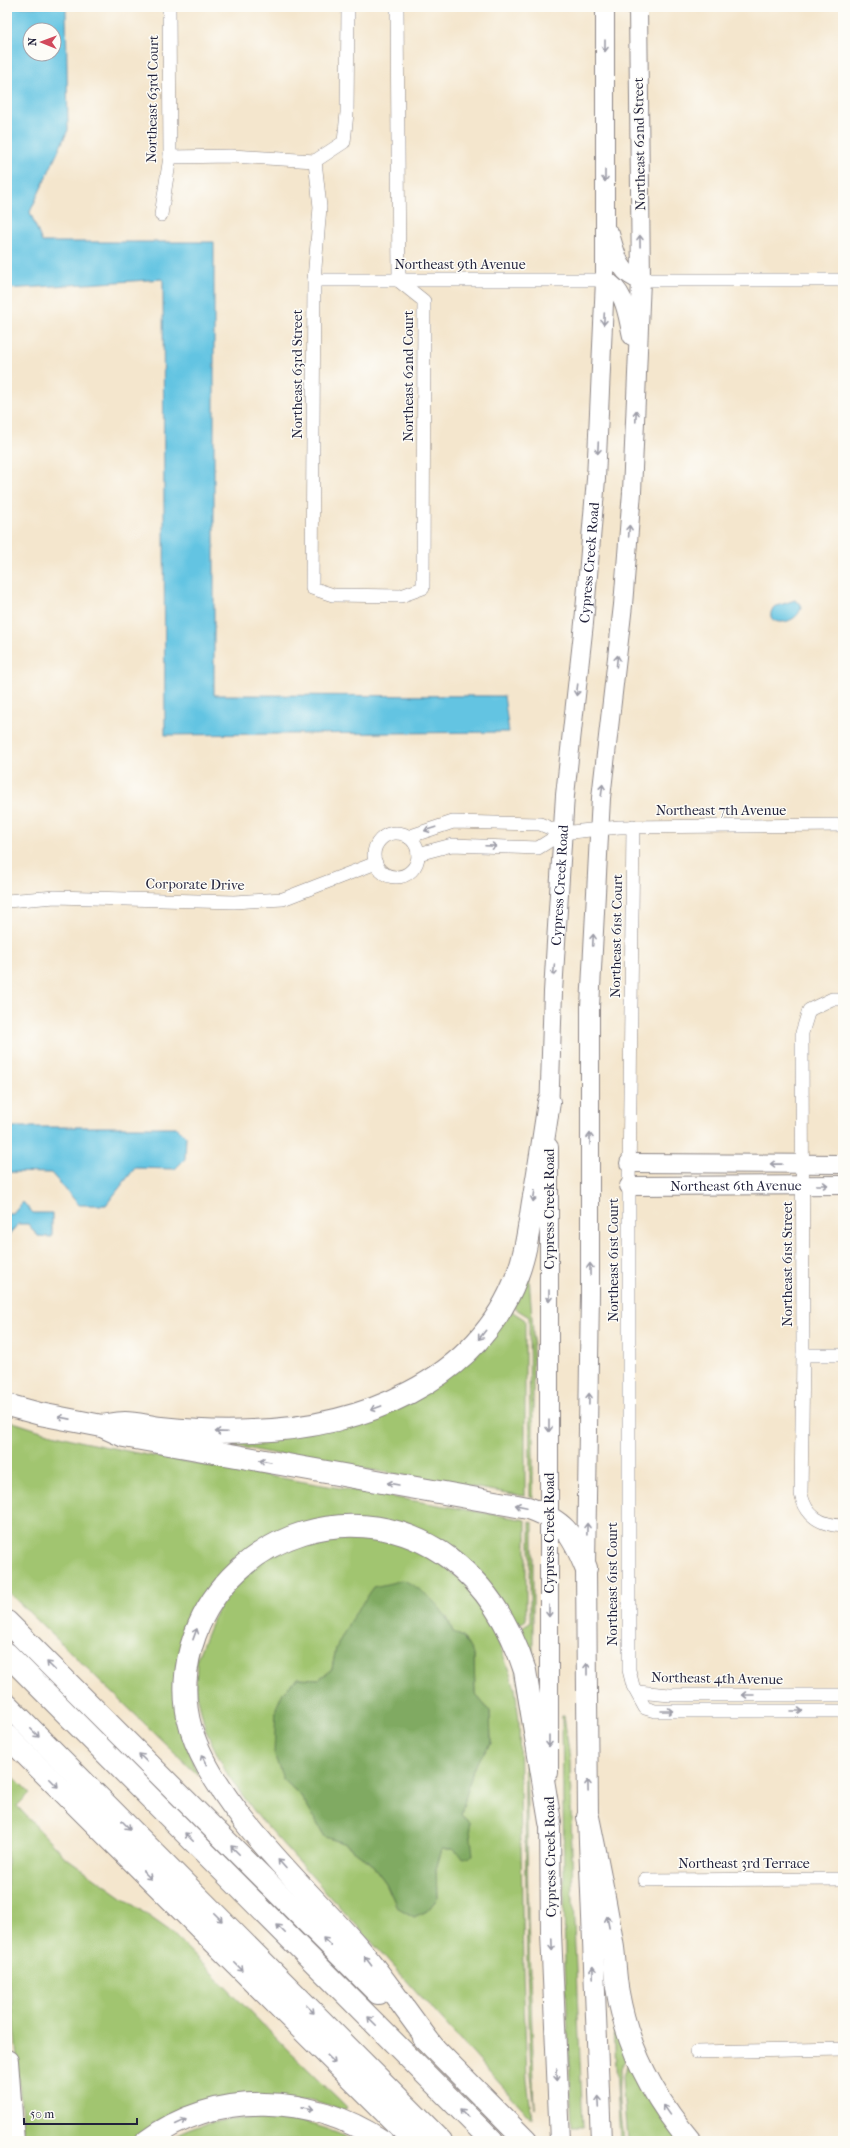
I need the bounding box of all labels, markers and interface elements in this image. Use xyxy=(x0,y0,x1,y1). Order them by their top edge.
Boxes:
north arrow xyxy=(22,22,62,62)
street label: Northeast 63rd Court xyxy=(143,35,162,163)
text: N xyxy=(26,37,39,46)
one-way arrow xyxy=(601,39,609,52)
street label: Northeast 62nd Street xyxy=(630,77,649,211)
one-way arrow xyxy=(601,169,609,182)
one-way arrow xyxy=(636,235,644,248)
street label: Northeast 9th Avenue xyxy=(394,256,526,273)
street label: Northeast 63rd Street xyxy=(289,309,306,439)
street label: Northeast 62nd Court xyxy=(400,310,417,442)
one-way arrow xyxy=(600,312,608,325)
one-way arrow xyxy=(632,410,639,423)
one-way arrow xyxy=(594,441,601,454)
street label: Cypress Creek Road xyxy=(576,501,603,624)
one-way arrow xyxy=(626,525,633,538)
one-way arrow xyxy=(614,654,621,667)
one-way arrow xyxy=(573,683,580,696)
one-way arrow xyxy=(599,784,606,797)
street label: Northeast 7th Avenue xyxy=(656,802,786,819)
street label: Cypress Creek Road xyxy=(548,824,572,946)
one-way arrow xyxy=(425,826,437,834)
one-way arrow xyxy=(484,843,497,850)
street label: Northeast 61st Court xyxy=(607,874,626,998)
street label: Corporate Drive xyxy=(145,875,245,894)
one-way arrow xyxy=(589,934,596,947)
one-way arrow xyxy=(551,963,558,976)
one-way arrow xyxy=(586,1133,594,1146)
street label: Cypress Creek Road xyxy=(541,1148,558,1269)
one-way arrow xyxy=(770,1160,783,1168)
street label: Northeast 6th Avenue xyxy=(670,1177,802,1195)
one-way arrow xyxy=(815,1181,828,1189)
one-way arrow xyxy=(530,1189,538,1202)
street label: Northeast 61st Court xyxy=(605,1198,622,1322)
street label: Northeast 61st Street xyxy=(779,1201,796,1327)
one-way arrow xyxy=(586,1263,594,1276)
one-way arrow xyxy=(545,1289,553,1302)
one-way arrow xyxy=(478,1330,486,1341)
one-way arrow xyxy=(585,1393,593,1406)
one-way arrow xyxy=(370,1404,382,1412)
one-way arrow xyxy=(57,1414,70,1422)
one-way arrow xyxy=(545,1419,553,1432)
one-way arrow xyxy=(215,1428,228,1436)
one-way arrow xyxy=(259,1457,272,1465)
street label: Cypress Creek Road xyxy=(541,1472,558,1593)
one-way arrow xyxy=(387,1479,400,1487)
one-way arrow xyxy=(515,1502,528,1510)
street label: Northeast 61st Court xyxy=(604,1522,621,1646)
one-way arrow xyxy=(583,1523,591,1536)
one-way arrow xyxy=(545,1604,553,1617)
one-way arrow xyxy=(192,1629,200,1641)
one-way arrow xyxy=(46,1661,56,1671)
one-way arrow xyxy=(583,1663,591,1676)
street label: Northeast 4th Avenue xyxy=(651,1669,783,1688)
one-way arrow xyxy=(742,1691,755,1699)
one-way arrow xyxy=(660,1707,673,1715)
one-way arrow xyxy=(790,1707,803,1715)
one-way arrow xyxy=(30,1728,39,1738)
one-way arrow xyxy=(545,1734,553,1747)
one-way arrow xyxy=(138,1753,148,1763)
one-way arrow xyxy=(200,1754,207,1766)
one-way arrow xyxy=(50,1778,59,1788)
one-way arrow xyxy=(584,1780,592,1793)
street label: Cypress Creek Road xyxy=(541,1796,560,1918)
one-way arrow xyxy=(121,1820,131,1830)
one-way arrow xyxy=(184,1832,194,1842)
one-way arrow xyxy=(230,1845,240,1855)
street label: Northeast 3rd Terrace xyxy=(678,1855,810,1872)
one-way arrow xyxy=(277,1859,287,1869)
one-way arrow xyxy=(142,1870,152,1880)
one-way arrow xyxy=(213,1912,223,1922)
one-way arrow xyxy=(604,1916,612,1929)
one-way arrow xyxy=(276,1924,286,1934)
one-way arrow xyxy=(322,1937,332,1947)
one-way arrow xyxy=(548,1938,555,1951)
one-way arrow xyxy=(364,1956,372,1967)
one-way arrow xyxy=(234,1962,244,1972)
one-way arrow xyxy=(589,1966,597,1979)
one-way arrow xyxy=(305,2004,315,2014)
one-way arrow xyxy=(367,2016,377,2026)
one-way arrow xyxy=(326,2054,336,2063)
one-way arrow xyxy=(553,2068,561,2081)
one-way arrow xyxy=(595,2096,602,2109)
scale bar xyxy=(24,2100,137,2126)
one-way arrow xyxy=(301,2105,314,2113)
one-way arrow xyxy=(662,2105,670,2116)
text: 50 m xyxy=(30,2107,54,2121)
one-way arrow xyxy=(459,2108,469,2118)
one-way arrow xyxy=(175,2118,187,2125)

